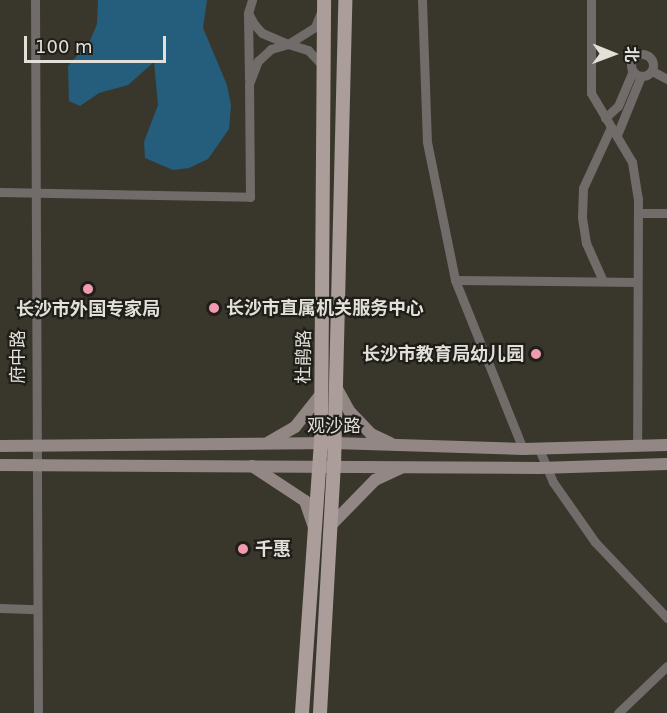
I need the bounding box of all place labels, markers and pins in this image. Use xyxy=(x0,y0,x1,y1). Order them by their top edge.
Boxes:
marker: 长沙市外国专家局 xyxy=(81,282,95,296)
place label: 长沙市直属机关服务中心 xyxy=(226,297,424,319)
place label: 长沙市外国专家局 xyxy=(16,298,160,320)
marker: 长沙市直属机关服务中心 xyxy=(207,301,221,315)
place label: 长沙市教育局幼儿园 xyxy=(362,343,524,365)
marker: 长沙市教育局幼儿园 xyxy=(529,347,543,361)
place label: 千惠 xyxy=(255,538,291,560)
marker: 千惠 xyxy=(236,542,250,556)

